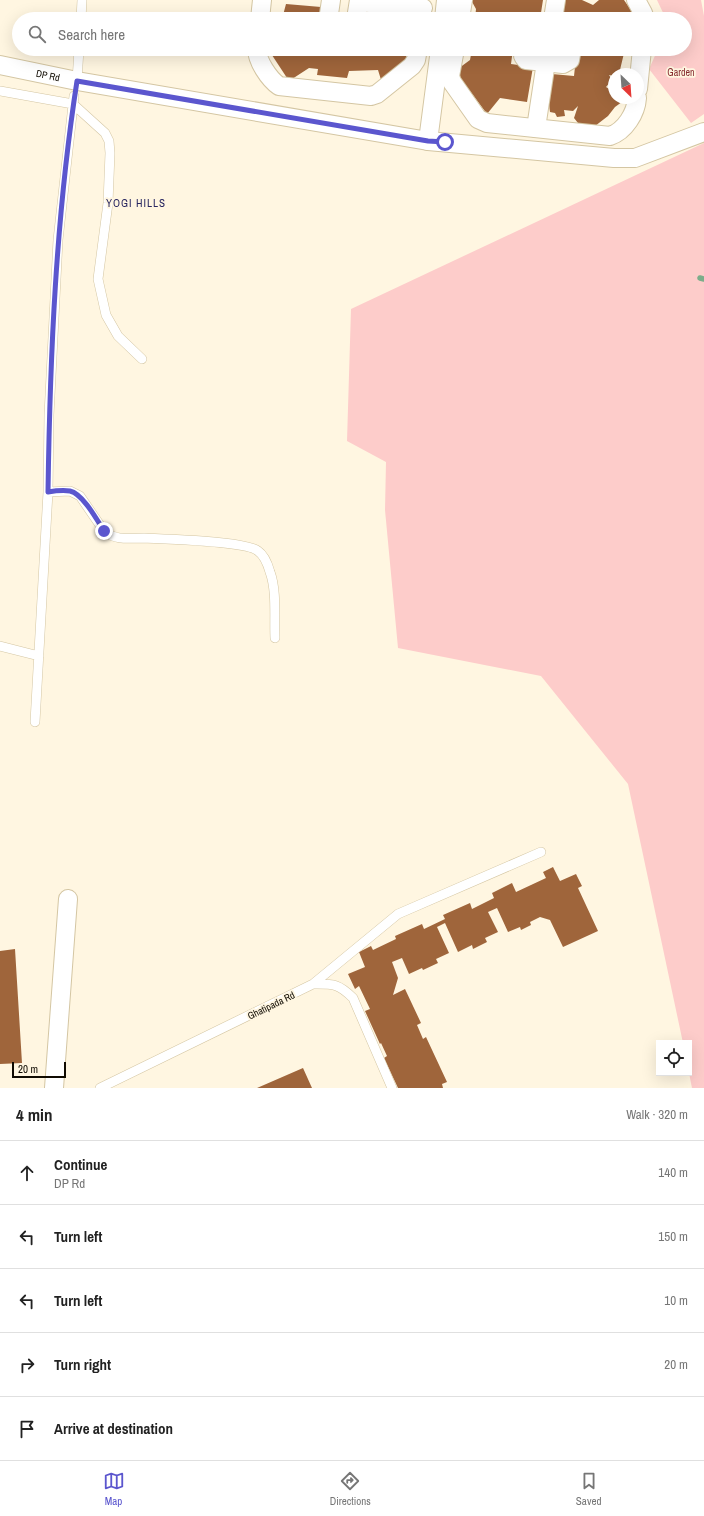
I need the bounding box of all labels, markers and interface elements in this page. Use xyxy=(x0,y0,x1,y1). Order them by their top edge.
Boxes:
search box xyxy=(12,12,692,56)
icon: search xyxy=(26,23,48,45)
text: Search here xyxy=(58,24,125,45)
park label: Garden xyxy=(667,66,695,79)
street label: DP Rd xyxy=(35,67,61,84)
north arrow xyxy=(608,68,644,104)
route start xyxy=(436,133,454,151)
district label: YOGI HILLS xyxy=(106,196,166,210)
route end xyxy=(95,522,113,540)
street label: Ghatipada Rd xyxy=(245,988,297,1022)
map controls xyxy=(656,1040,692,1076)
button: locate xyxy=(656,1040,692,1076)
scale bar xyxy=(12,1060,66,1079)
text: 20 m xyxy=(18,1062,38,1076)
text: 4 min xyxy=(16,1103,52,1126)
text: Walk · 320 m xyxy=(626,1106,688,1123)
text: Continue xyxy=(54,1154,107,1175)
icon: ahead xyxy=(16,1162,38,1184)
text: 140 m xyxy=(658,1164,688,1181)
text: DP Rd xyxy=(54,1175,85,1192)
icon: left xyxy=(16,1226,38,1248)
text: Turn left xyxy=(54,1226,102,1247)
text: 150 m xyxy=(658,1228,688,1245)
icon: left xyxy=(16,1290,38,1312)
text: Turn left xyxy=(54,1290,102,1311)
text: 10 m xyxy=(664,1292,688,1309)
icon: right xyxy=(16,1354,38,1376)
text: Turn right xyxy=(54,1354,111,1375)
text: 20 m xyxy=(664,1356,688,1373)
icon: arrive xyxy=(16,1418,38,1440)
text: Arrive at destination xyxy=(54,1418,173,1439)
tab: Map xyxy=(103,1470,125,1508)
tab: Directions xyxy=(330,1470,371,1508)
tab: Saved xyxy=(576,1470,601,1508)

